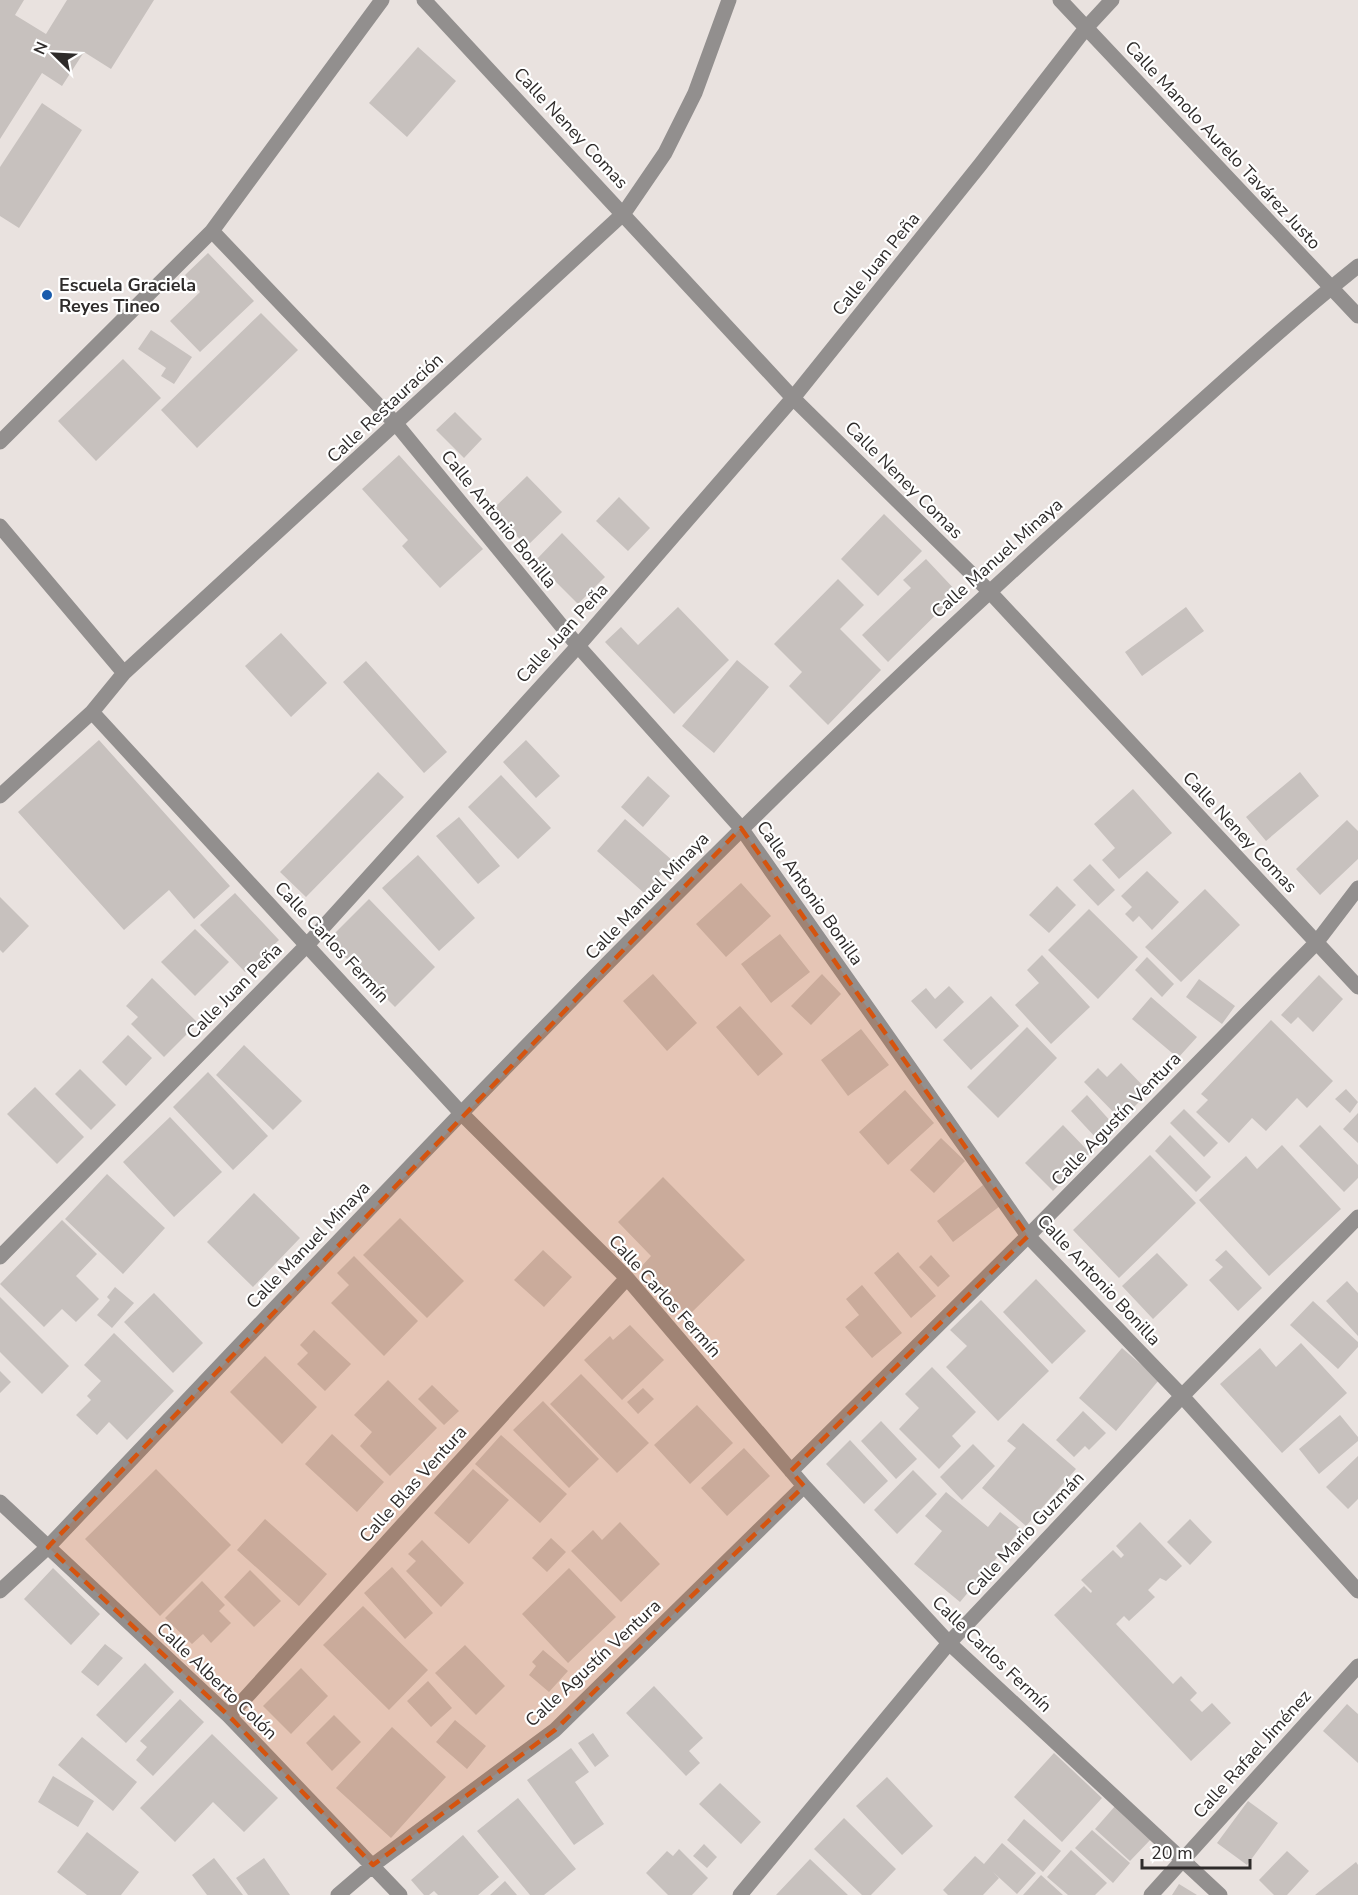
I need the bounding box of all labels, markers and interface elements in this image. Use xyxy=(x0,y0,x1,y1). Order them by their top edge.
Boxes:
north arrow xyxy=(24,24,84,84)
street label: Calle Manolo Aurelo Tavárez Justo xyxy=(1120,35,1326,255)
text: N xyxy=(29,38,54,58)
street label: Calle Neney Comas xyxy=(508,62,634,194)
street label: Calle Juan Peña xyxy=(827,207,925,321)
place label: Escuela Graciela Reyes Tineo xyxy=(59,273,196,318)
marker: Escuela Graciela Reyes Tineo xyxy=(40,288,54,302)
street label: Calle Restauración xyxy=(322,348,448,468)
street label: Calle Neney Comas xyxy=(840,416,968,544)
street label: Calle Antonio Bonilla xyxy=(436,445,562,593)
street label: Calle Manuel Minaya xyxy=(926,493,1068,623)
street label: Calle Juan Peña xyxy=(511,578,613,688)
street label: Calle Neney Comas xyxy=(1177,766,1303,898)
street label: Calle Antonio Bonilla xyxy=(751,816,869,970)
street label: Calle Manuel Minaya xyxy=(580,827,714,965)
street label: Calle Carlos Fermín xyxy=(269,876,395,1008)
street label: Calle Juan Peña xyxy=(181,938,287,1044)
street label: Calle Agustín Ventura xyxy=(1046,1047,1186,1191)
street label: Calle Manuel Minaya xyxy=(241,1176,375,1314)
street label: Calle Antonio Bonilla xyxy=(1032,1209,1166,1351)
street label: Calle Carlos Fermín xyxy=(603,1229,727,1363)
street label: Calle Blas Ventura xyxy=(354,1420,472,1548)
street label: Calle Mario Guzmán xyxy=(961,1466,1089,1602)
street label: Calle Carlos Fermín xyxy=(927,1591,1057,1717)
street label: Calle Agustín Ventura xyxy=(520,1594,666,1732)
street label: Calle Alberto Colón xyxy=(151,1617,283,1745)
street label: Calle Rafael Jiménez xyxy=(1188,1684,1316,1824)
scale bar xyxy=(1142,1832,1250,1870)
text: 20 m xyxy=(1151,1841,1193,1865)

